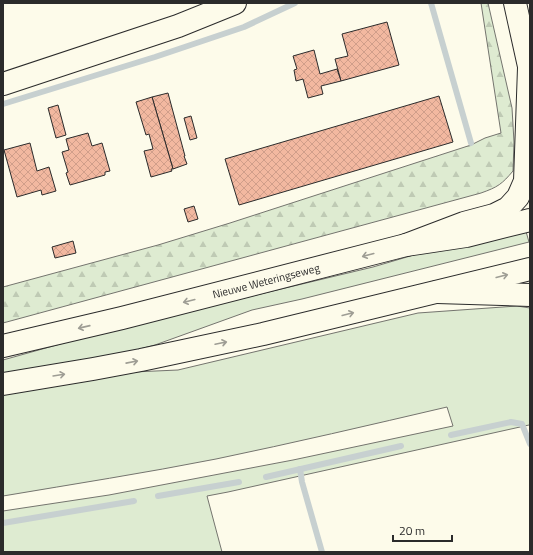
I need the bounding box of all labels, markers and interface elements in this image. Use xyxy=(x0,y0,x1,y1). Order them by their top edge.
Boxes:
one-way arrow xyxy=(362,251,375,259)
street label: Nieuwe Weteringseweg xyxy=(211,259,322,302)
one-way arrow xyxy=(495,272,508,279)
one-way arrow xyxy=(183,297,196,305)
one-way arrow xyxy=(341,309,354,317)
one-way arrow xyxy=(77,323,90,331)
one-way arrow xyxy=(215,339,228,347)
one-way arrow xyxy=(125,358,138,366)
one-way arrow xyxy=(52,371,65,379)
scale bar xyxy=(393,517,452,543)
text: 20 m xyxy=(399,521,425,540)

